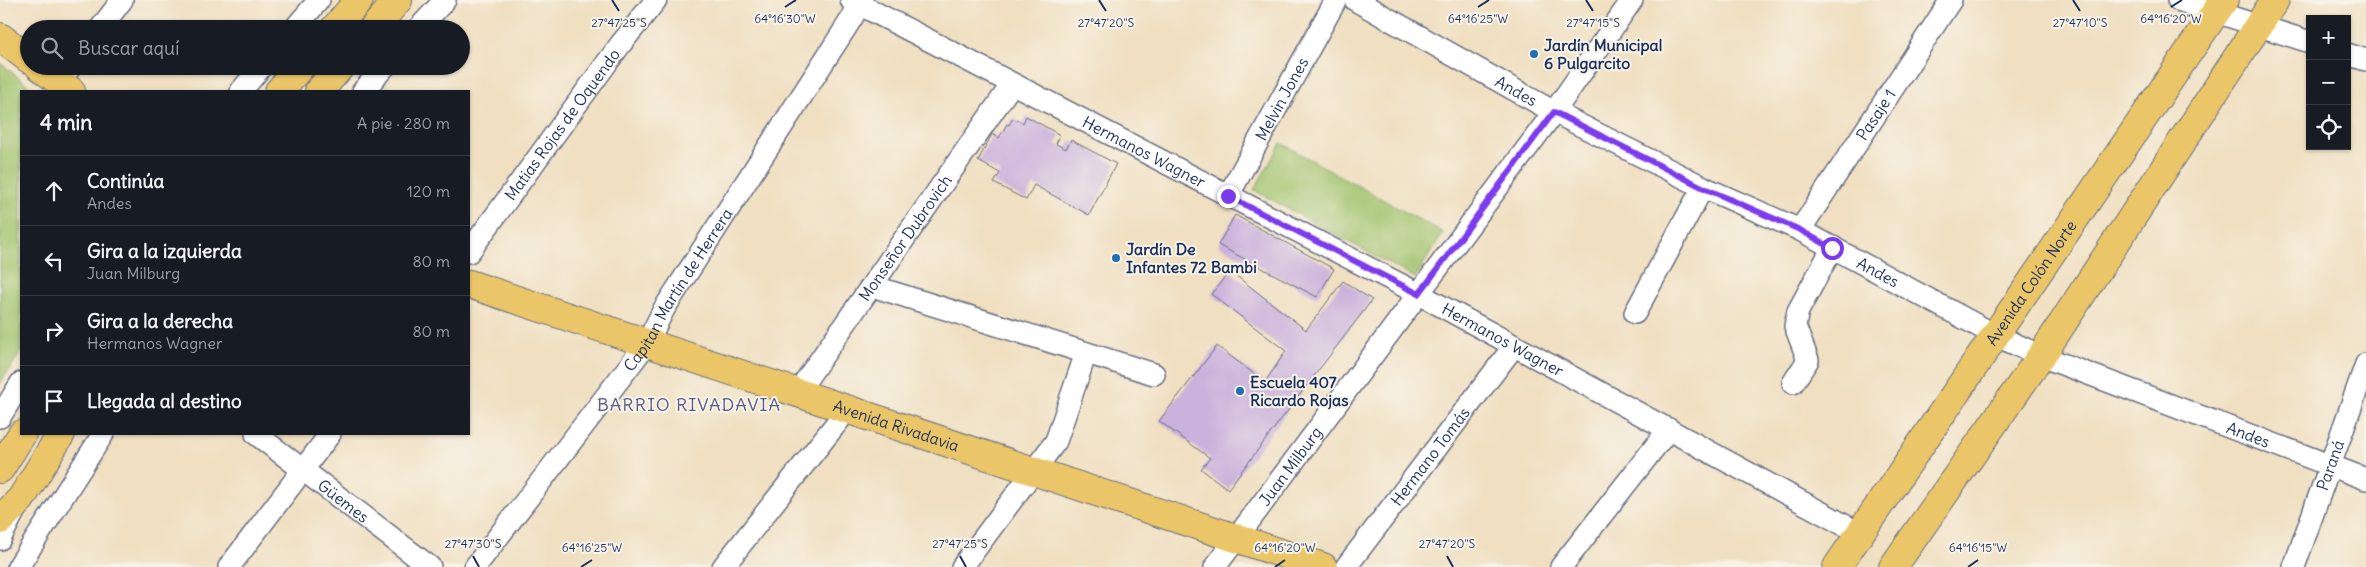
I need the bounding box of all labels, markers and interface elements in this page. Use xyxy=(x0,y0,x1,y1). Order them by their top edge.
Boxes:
text: 64°16'30"W xyxy=(754,11,816,26)
text: 64°16'25"W xyxy=(1448,11,1508,26)
text: 64°16'20"W xyxy=(2140,11,2202,26)
text: 27°47'25"S xyxy=(591,15,647,30)
text: 27°47'20"S xyxy=(1078,15,1135,30)
text: 27°47'15"S xyxy=(1566,15,1620,30)
text: 27°47'10"S xyxy=(2053,15,2108,30)
map controls xyxy=(2306,15,2351,150)
button: + xyxy=(2306,15,2351,60)
search box xyxy=(20,20,470,75)
icon: search xyxy=(38,34,66,62)
place label: Jardín Municipal 6 Pulgarcito xyxy=(1544,35,1662,74)
text: Buscar aquí xyxy=(78,36,179,60)
street label: Matias Rojas de Oquendo xyxy=(500,45,624,204)
marker: Jardín Municipal 6 Pulgarcito xyxy=(1528,48,1540,60)
street label: Melvin Jones xyxy=(1251,54,1312,144)
button: − xyxy=(2306,60,2351,105)
street label: Andes xyxy=(1492,71,1541,110)
street label: Pasaje 1 xyxy=(1852,85,1900,144)
button: locate xyxy=(2306,105,2351,150)
text: 4 min xyxy=(40,109,92,136)
street label: Hermanos Wagner xyxy=(1079,112,1209,192)
text: A pie · 280 m xyxy=(357,113,450,133)
text: Continúa xyxy=(87,169,164,193)
street label: Monseñor Dubrovich xyxy=(854,171,956,305)
icon: ahead xyxy=(40,177,68,205)
text: 120 m xyxy=(407,181,450,201)
route end xyxy=(1217,185,1240,208)
text: Andes xyxy=(87,193,132,213)
street label: Capitan Martín de Herrera xyxy=(619,204,736,375)
street label: Avenida Colón Norte xyxy=(1981,216,2081,349)
route start xyxy=(1821,237,1844,260)
text: Gira a la izquierda xyxy=(87,239,242,263)
place label: Jardín De Infantes 72 Bambi xyxy=(1126,239,1257,277)
icon: left xyxy=(40,247,68,275)
text: 80 m xyxy=(412,251,450,271)
marker: Jardín De Infantes 72 Bambi xyxy=(1110,252,1122,264)
street label: Andes xyxy=(1854,253,1903,291)
text: Juan Milburg xyxy=(87,263,180,283)
street label: Hermanos Wagner xyxy=(1439,298,1568,381)
text: Gira a la derecha xyxy=(87,309,233,333)
icon: right xyxy=(40,317,68,345)
text: 80 m xyxy=(412,321,450,341)
text: Hermanos Wagner xyxy=(87,333,222,353)
place label: Escuela 407 Ricardo Rojas xyxy=(1250,372,1349,410)
marker: Escuela 407 Ricardo Rojas xyxy=(1234,385,1246,397)
icon: arrive xyxy=(40,387,68,415)
text: Llegada al destino xyxy=(87,389,242,413)
district label: BARRIO RIVADAVIA xyxy=(597,393,781,416)
street label: Avenida Rivadavia xyxy=(831,395,962,456)
street label: Hermano Tomás xyxy=(1386,403,1474,510)
street label: Andes xyxy=(2224,417,2273,452)
street label: Juan Milburg xyxy=(1254,423,1326,509)
street label: Paraná xyxy=(2312,437,2348,493)
street label: Güemes xyxy=(314,475,373,527)
text: 27°47'30"S xyxy=(445,536,502,551)
text: 27°47'25"S xyxy=(932,536,988,551)
text: 27°47'20"S xyxy=(1419,536,1476,551)
text: 64°16'25"W xyxy=(562,540,622,555)
text: 64°16'20"W xyxy=(1254,540,1316,555)
text: 64°16'15"W xyxy=(1949,540,2007,555)

